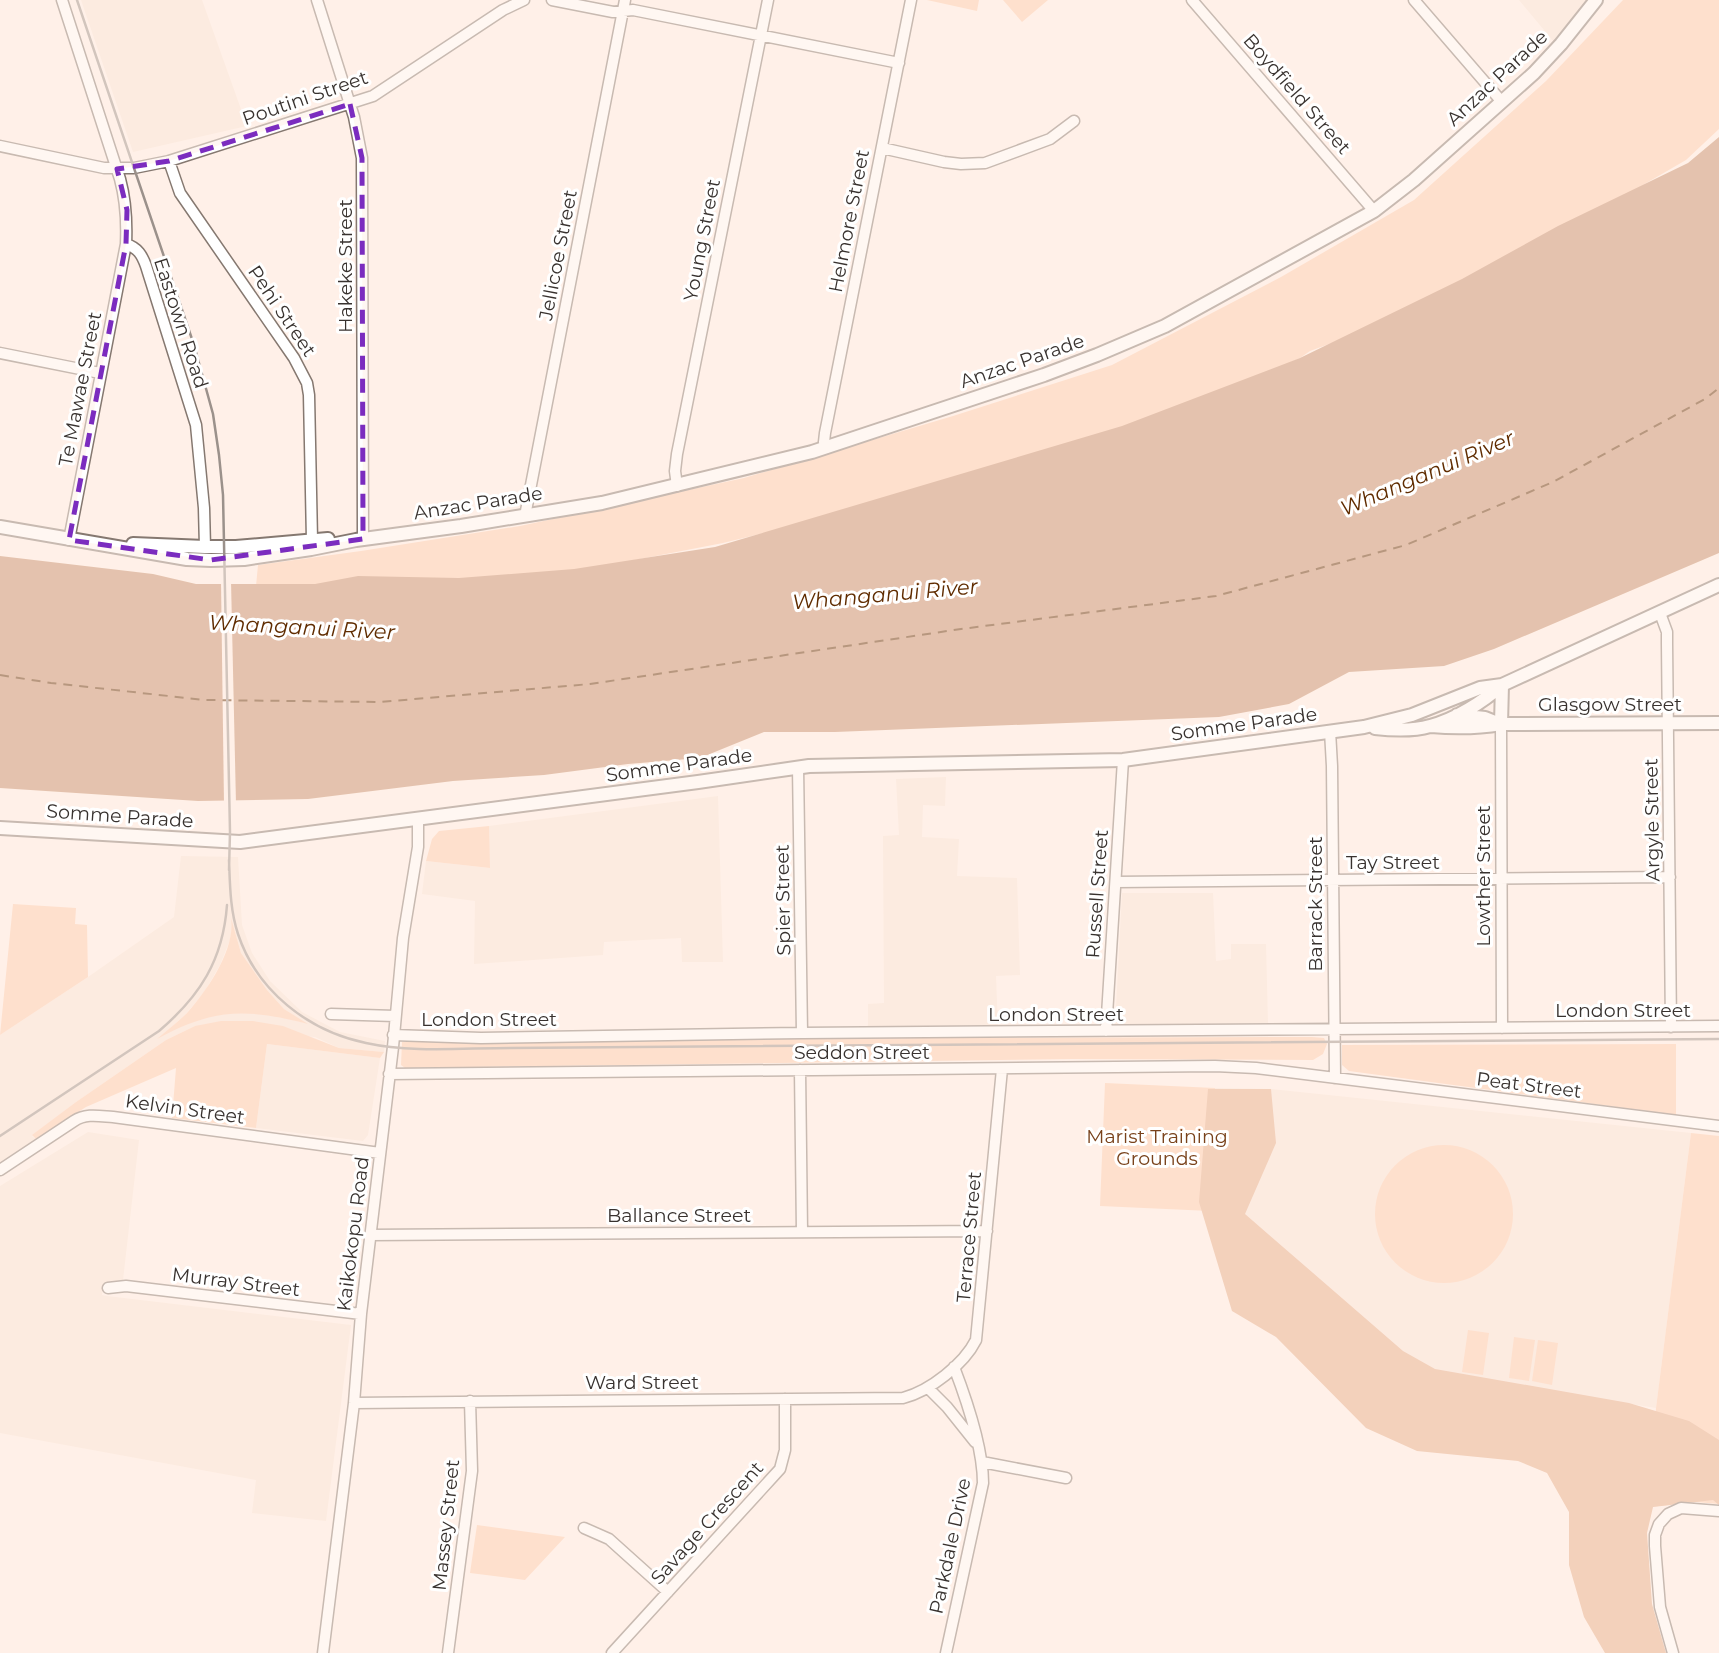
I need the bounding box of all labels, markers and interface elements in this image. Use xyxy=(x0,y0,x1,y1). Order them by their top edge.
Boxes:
street label: Anzac Parade xyxy=(1442,25,1552,131)
street label: Boydfield Street xyxy=(1238,29,1356,159)
street label: Poutini Street xyxy=(239,66,371,130)
street label: Helmore Street xyxy=(824,147,874,295)
street label: Young Street xyxy=(679,177,725,303)
street label: Jellicoe Street xyxy=(534,187,582,323)
street label: Hakeke Street xyxy=(334,199,357,333)
street label: Eastown Road xyxy=(149,255,213,391)
street label: Pehi Street xyxy=(243,261,321,361)
street label: Te Mawae Street xyxy=(54,310,106,468)
street label: Anzac Parade xyxy=(957,329,1087,393)
water label: Whanganui River xyxy=(1336,425,1518,521)
street label: Anzac Parade xyxy=(412,481,544,525)
water label: Whanganui River xyxy=(791,573,979,615)
water label: Whanganui River xyxy=(208,610,396,644)
street label: Glasgow Street xyxy=(1538,693,1682,716)
street label: Somme Parade xyxy=(1169,702,1319,746)
street label: Somme Parade xyxy=(604,743,754,787)
street label: Argyle Street xyxy=(1639,758,1665,882)
street label: Somme Parade xyxy=(46,799,194,833)
street label: Lowther Street xyxy=(1472,805,1495,947)
street label: Russell Street xyxy=(1081,828,1113,959)
street label: Barrack Street xyxy=(1304,836,1327,972)
street label: Spier Street xyxy=(771,844,795,956)
street label: Tay Street xyxy=(1346,851,1440,874)
street label: London Street xyxy=(1555,999,1691,1022)
street label: London Street xyxy=(988,1003,1124,1026)
street label: London Street xyxy=(421,1008,557,1031)
street label: Seddon Street xyxy=(794,1041,930,1064)
street label: Peat Street xyxy=(1475,1067,1583,1103)
street label: Kelvin Street xyxy=(124,1089,246,1129)
park label: Marist Training Grounds xyxy=(1086,1125,1228,1170)
street label: Kaikokopu Road xyxy=(332,1155,374,1313)
street label: Terrace Street xyxy=(952,1170,986,1303)
street label: Ballance Street xyxy=(607,1204,751,1227)
street label: Murray Street xyxy=(171,1263,302,1301)
street label: Ward Street xyxy=(585,1371,699,1394)
street label: Savage Crescent xyxy=(646,1457,768,1589)
street label: Massey Street xyxy=(428,1458,464,1592)
street label: Parkdale Drive xyxy=(924,1476,976,1616)

